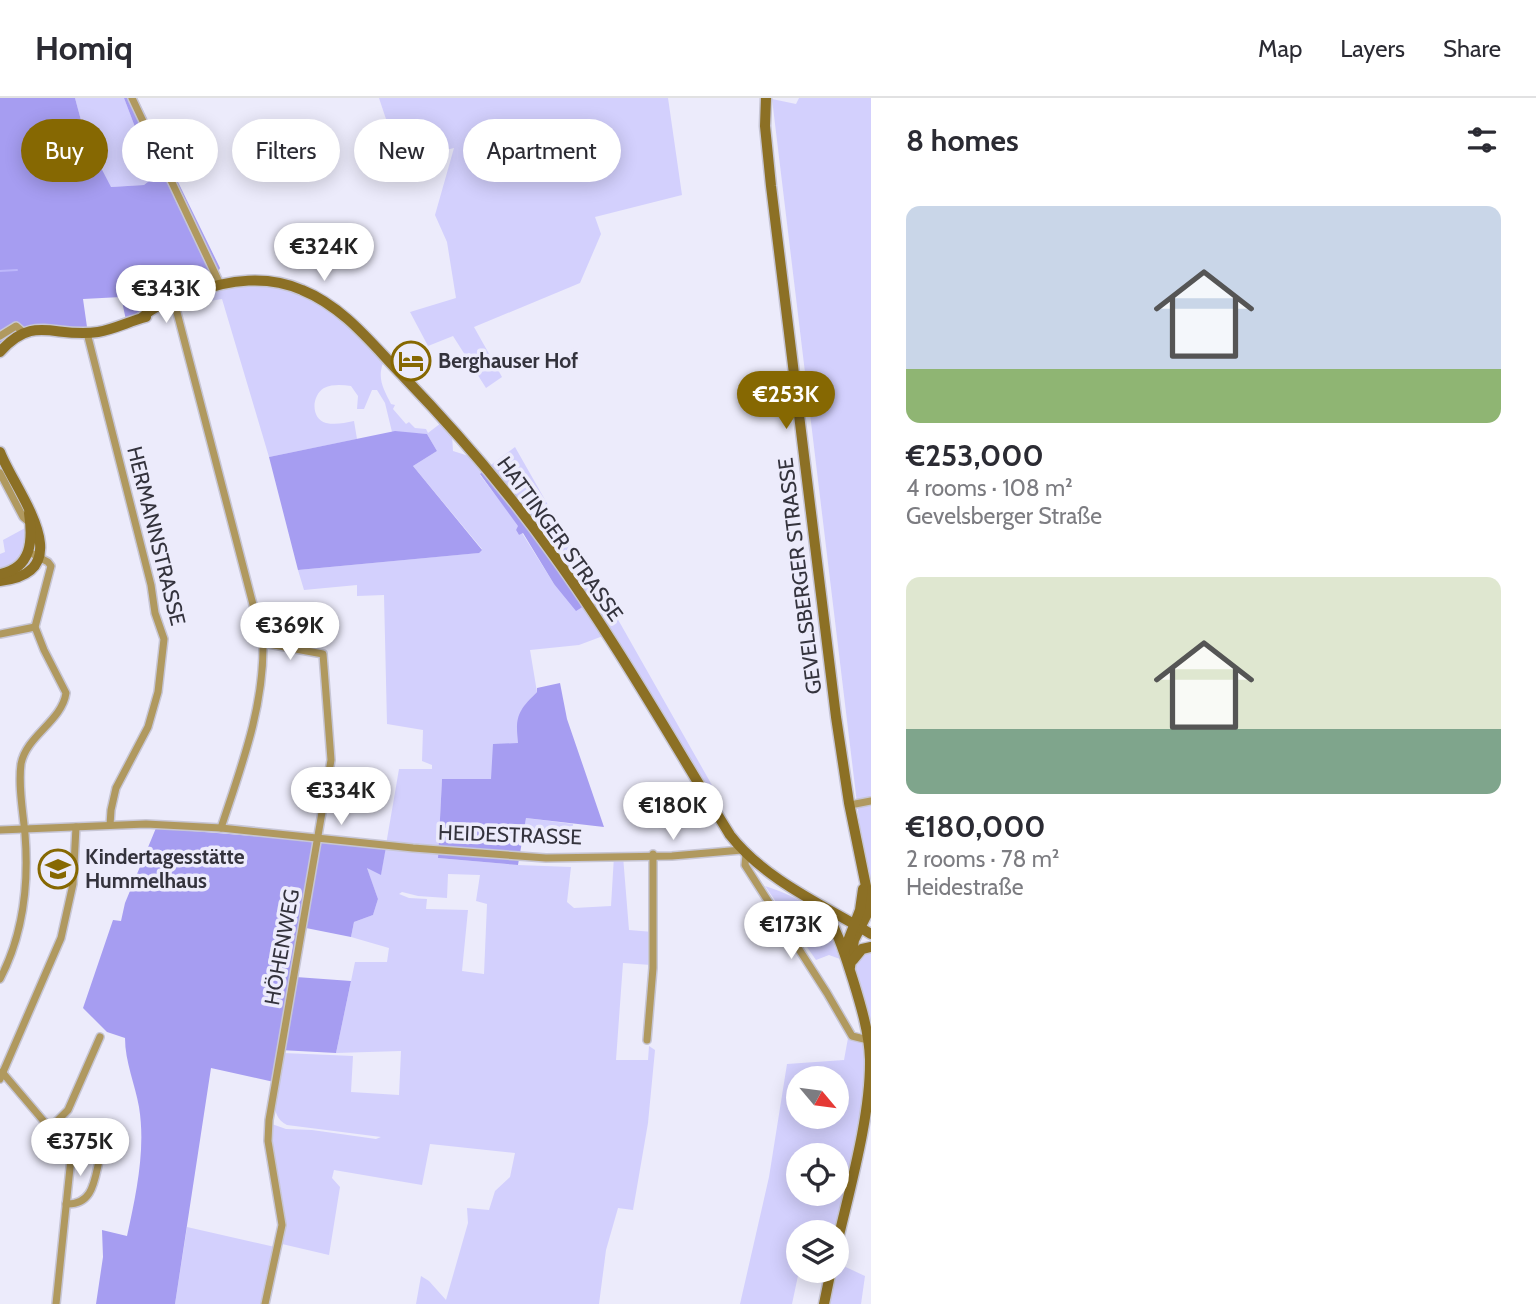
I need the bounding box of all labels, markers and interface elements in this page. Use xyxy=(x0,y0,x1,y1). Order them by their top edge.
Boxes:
text: Homiq xyxy=(35,28,133,68)
text: Map xyxy=(1258,34,1302,63)
text: Layers xyxy=(1340,34,1405,63)
text: Share xyxy=(1443,34,1501,63)
chip: Buy xyxy=(21,119,108,182)
chip: Rent xyxy=(122,119,218,182)
chip: Filters xyxy=(232,119,340,182)
chip: New xyxy=(354,119,449,182)
chip: Apartment xyxy=(463,119,621,182)
icon: filters xyxy=(1463,121,1501,159)
text: 8 homes xyxy=(906,122,1019,159)
pin: €324K xyxy=(275,223,373,283)
text: €324K xyxy=(290,232,358,260)
icon: home xyxy=(1141,251,1267,377)
pin: €343K xyxy=(117,266,215,325)
text: €343K xyxy=(132,274,200,302)
hotel icon: Berghauser Hof xyxy=(390,340,432,382)
place label: Berghauser Hof xyxy=(438,348,578,373)
pin: €253K xyxy=(737,372,835,431)
text: €253K xyxy=(753,380,819,408)
text: €253,000 xyxy=(906,437,1044,474)
street label: HERMANNSTRASSE xyxy=(122,444,191,628)
street label: HATTINGER STRASSE xyxy=(492,451,629,626)
street label: GEVELSBERGER STRASSE xyxy=(773,456,826,696)
text: 4 rooms · 108 m² xyxy=(906,474,1073,502)
text: Gevelsberger Straße xyxy=(906,502,1102,530)
pin: €369K xyxy=(241,602,339,662)
text: €369K xyxy=(256,611,324,639)
icon: home xyxy=(1141,622,1267,748)
pin: €334K xyxy=(292,768,390,827)
text: €334K xyxy=(307,776,375,804)
pin: €180K xyxy=(624,782,722,842)
text: €180K xyxy=(639,791,707,819)
text: €180,000 xyxy=(906,808,1046,845)
street label: HEIDESTRASSE xyxy=(438,819,582,850)
place label: Kindertagesstätte Hummelhaus xyxy=(85,844,245,893)
text: 2 rooms · 78 m² xyxy=(906,845,1060,873)
school or university icon: Kindertagesstätte Hummelhaus xyxy=(37,848,79,890)
text: Heidestraße xyxy=(906,873,1023,901)
street label: HÖHENWEG xyxy=(259,887,304,1007)
pin: €173K xyxy=(742,902,840,961)
text: €173K xyxy=(760,910,822,938)
north arrow xyxy=(786,1066,849,1129)
map controls xyxy=(786,1066,849,1283)
pin: €375K xyxy=(31,1118,129,1178)
text: €375K xyxy=(47,1127,113,1155)
button: locate xyxy=(786,1143,849,1206)
button: layers xyxy=(786,1220,849,1283)

